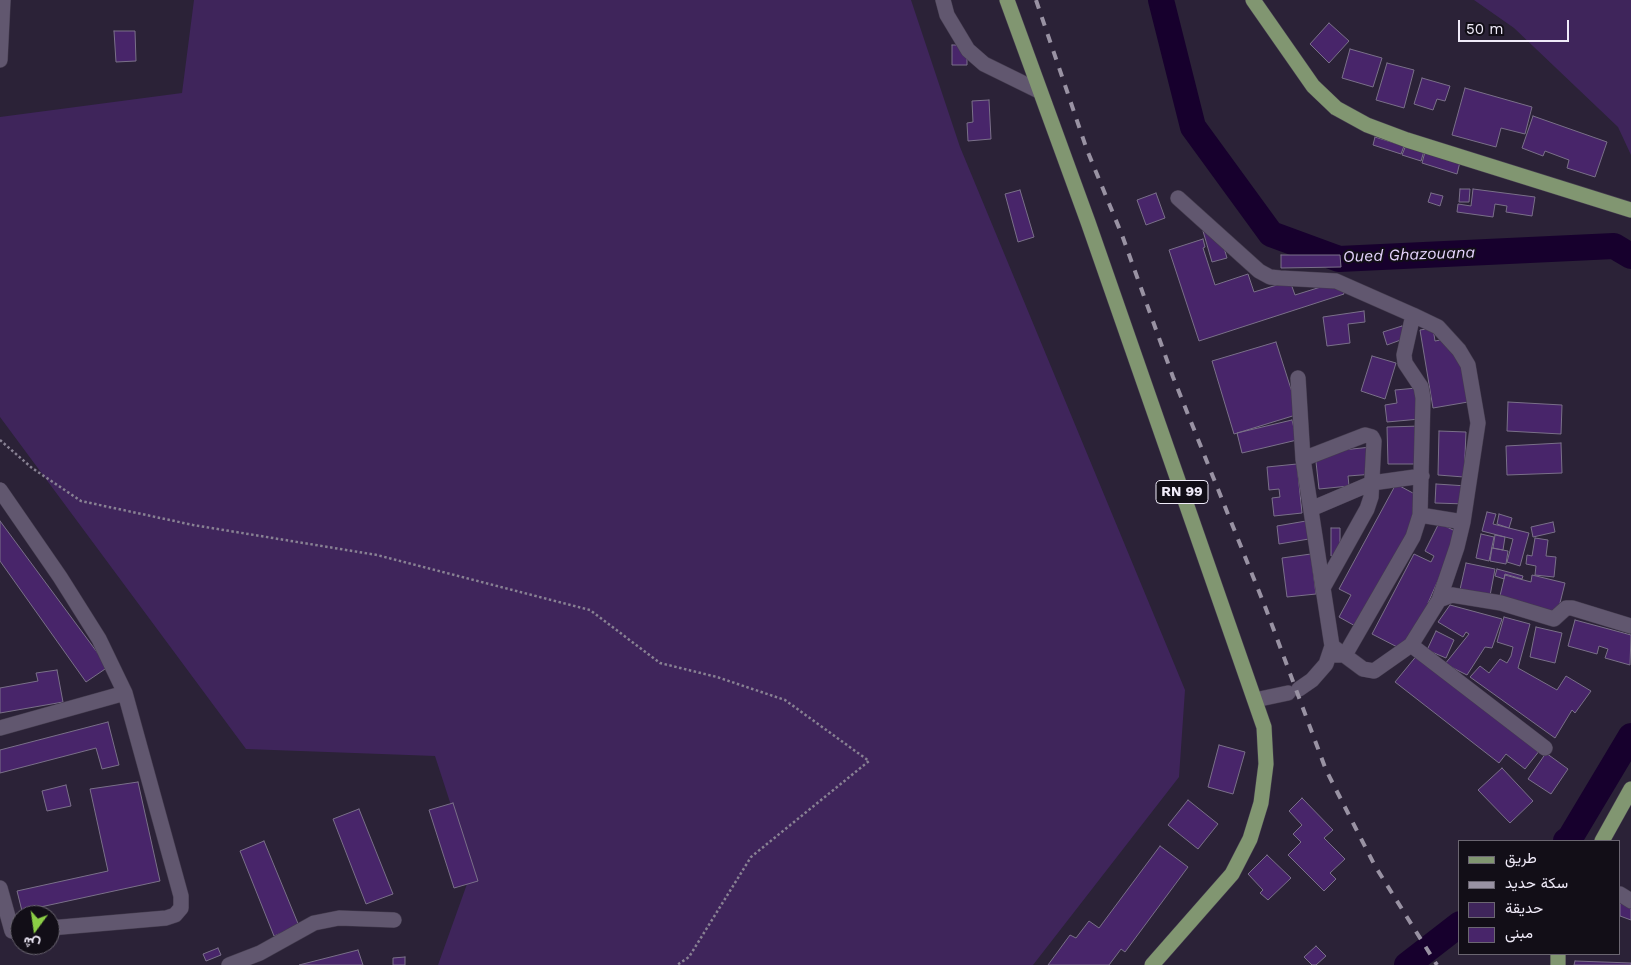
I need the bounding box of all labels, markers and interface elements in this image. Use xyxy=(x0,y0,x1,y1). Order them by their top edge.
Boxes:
scale bar xyxy=(1461,10,1572,42)
text: 50 m xyxy=(1466,20,1503,38)
water label: Oued Ghazouana xyxy=(1342,243,1476,267)
road number: RN 99 xyxy=(1156,481,1208,504)
legend xyxy=(1458,840,1621,955)
text: طريق xyxy=(1505,849,1537,867)
text: سكة حديد xyxy=(1505,874,1568,892)
text: حديقة xyxy=(1505,899,1543,917)
north arrow xyxy=(10,905,60,955)
text: مبنى xyxy=(1505,924,1533,942)
text: ش xyxy=(22,934,42,953)

